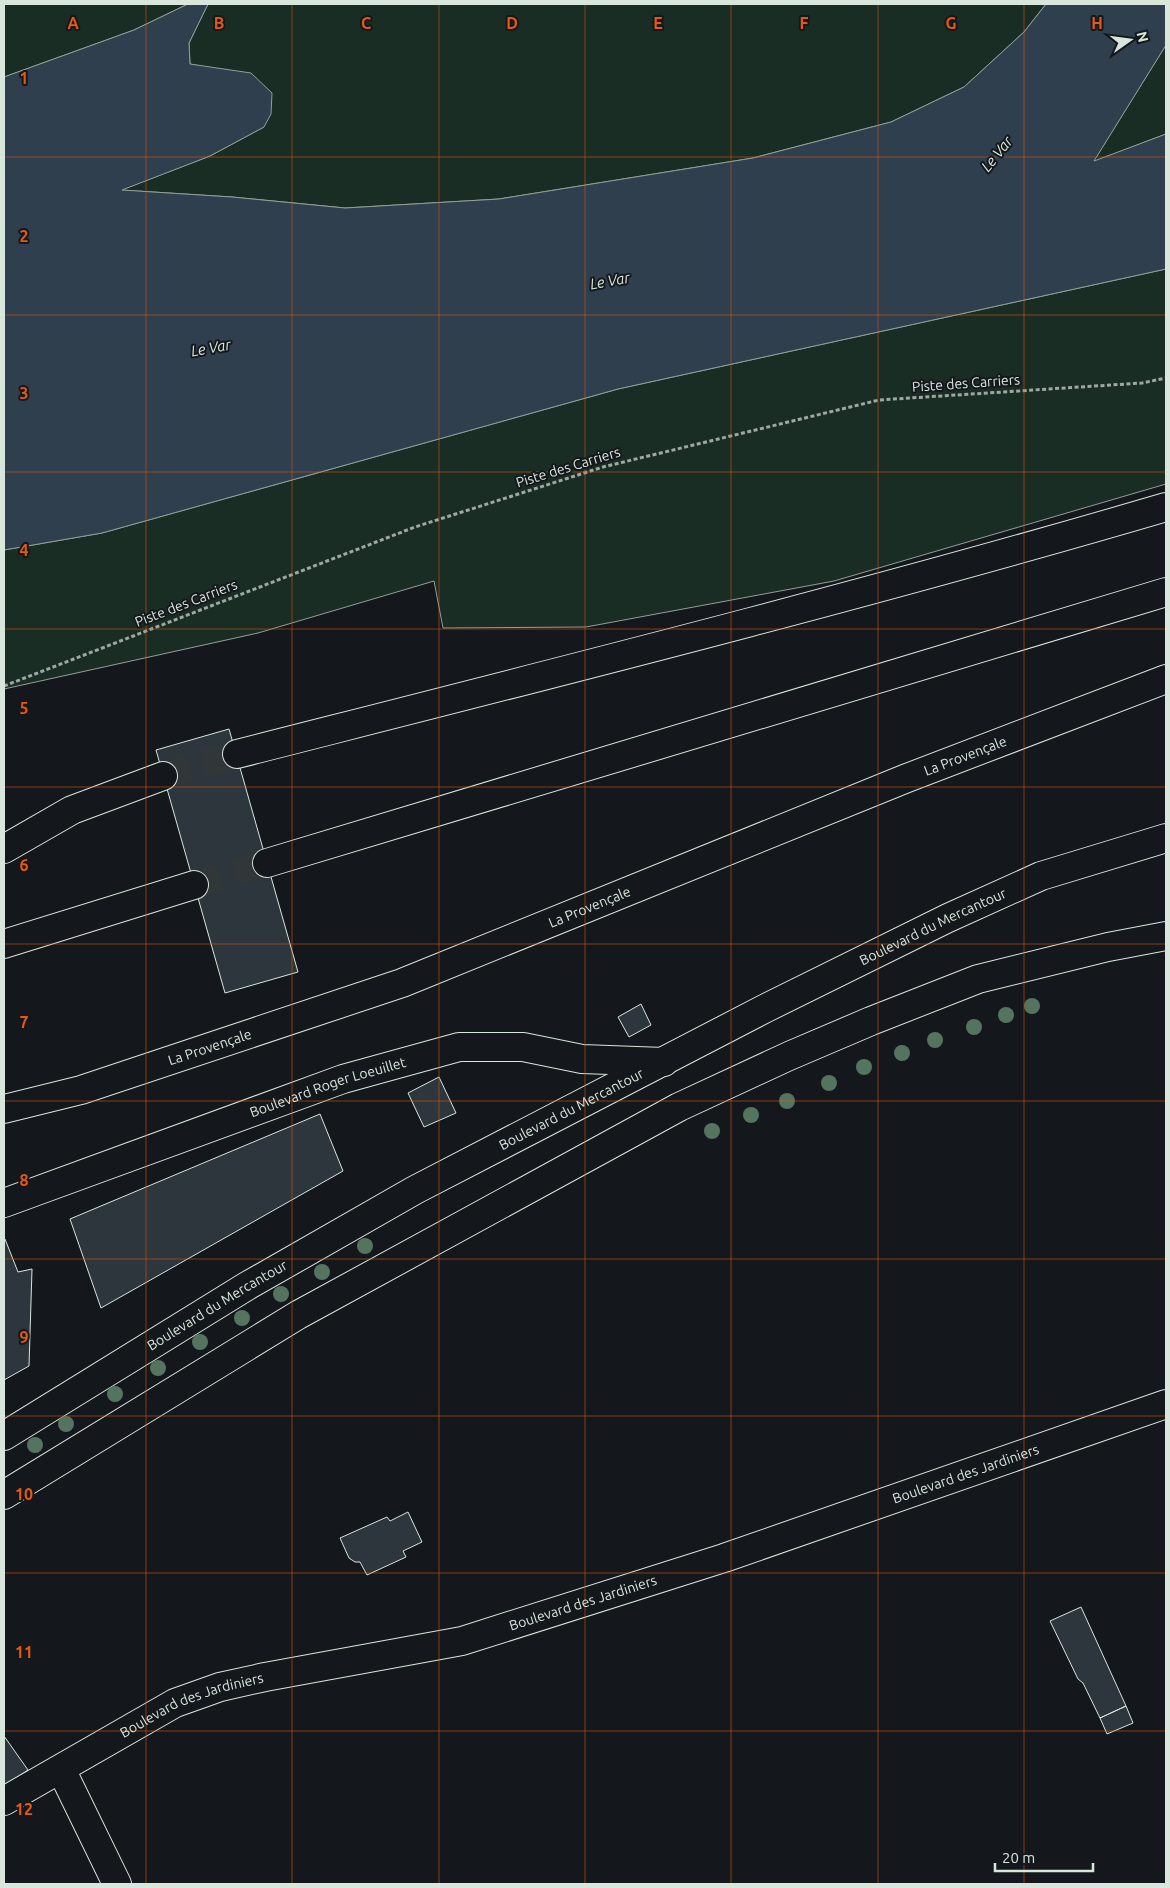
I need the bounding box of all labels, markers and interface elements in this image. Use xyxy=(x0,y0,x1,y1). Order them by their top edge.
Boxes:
text: A xyxy=(67,14,79,32)
text: B xyxy=(214,14,224,32)
text: C xyxy=(361,14,371,32)
text: D xyxy=(506,14,518,32)
text: E xyxy=(653,14,663,32)
text: F xyxy=(800,14,809,32)
text: G xyxy=(945,14,957,32)
text: H xyxy=(1091,14,1103,32)
north arrow xyxy=(1105,15,1155,65)
text: N xyxy=(1134,30,1152,44)
text: 1 xyxy=(19,69,29,87)
water label: Le Var xyxy=(977,132,1017,175)
text: 2 xyxy=(19,227,29,245)
water label: Le Var xyxy=(589,268,632,292)
water label: Le Var xyxy=(190,335,233,359)
street label: Piste des Carriers xyxy=(911,371,1021,395)
text: 3 xyxy=(19,384,29,402)
street label: Piste des Carriers xyxy=(514,444,622,490)
text: 4 xyxy=(19,541,29,559)
street label: Piste des Carriers xyxy=(133,576,239,630)
text: 5 xyxy=(19,699,29,717)
street label: La Provençale xyxy=(922,733,1009,779)
text: 6 xyxy=(19,856,29,874)
street label: La Provençale xyxy=(546,883,633,931)
street label: Boulevard du Mercantour xyxy=(857,885,1009,969)
text: 7 xyxy=(19,1013,29,1031)
street label: La Provençale xyxy=(166,1026,254,1068)
street label: Boulevard Roger Loeuillet xyxy=(248,1054,408,1120)
street label: Boulevard du Mercantour xyxy=(496,1065,647,1153)
text: 8 xyxy=(19,1171,29,1189)
street label: Boulevard du Mercantour xyxy=(144,1257,290,1354)
text: 9 xyxy=(19,1328,29,1346)
street label: Boulevard des Jardiniers xyxy=(890,1441,1041,1507)
text: 10 xyxy=(15,1485,33,1503)
street label: Boulevard des Jardiniers xyxy=(507,1572,659,1634)
text: 11 xyxy=(15,1643,33,1661)
street label: Boulevard des Jardiniers xyxy=(117,1670,265,1741)
text: 12 xyxy=(15,1800,33,1818)
scale bar xyxy=(995,1840,1092,1872)
text: 20 m xyxy=(1002,1849,1035,1866)

